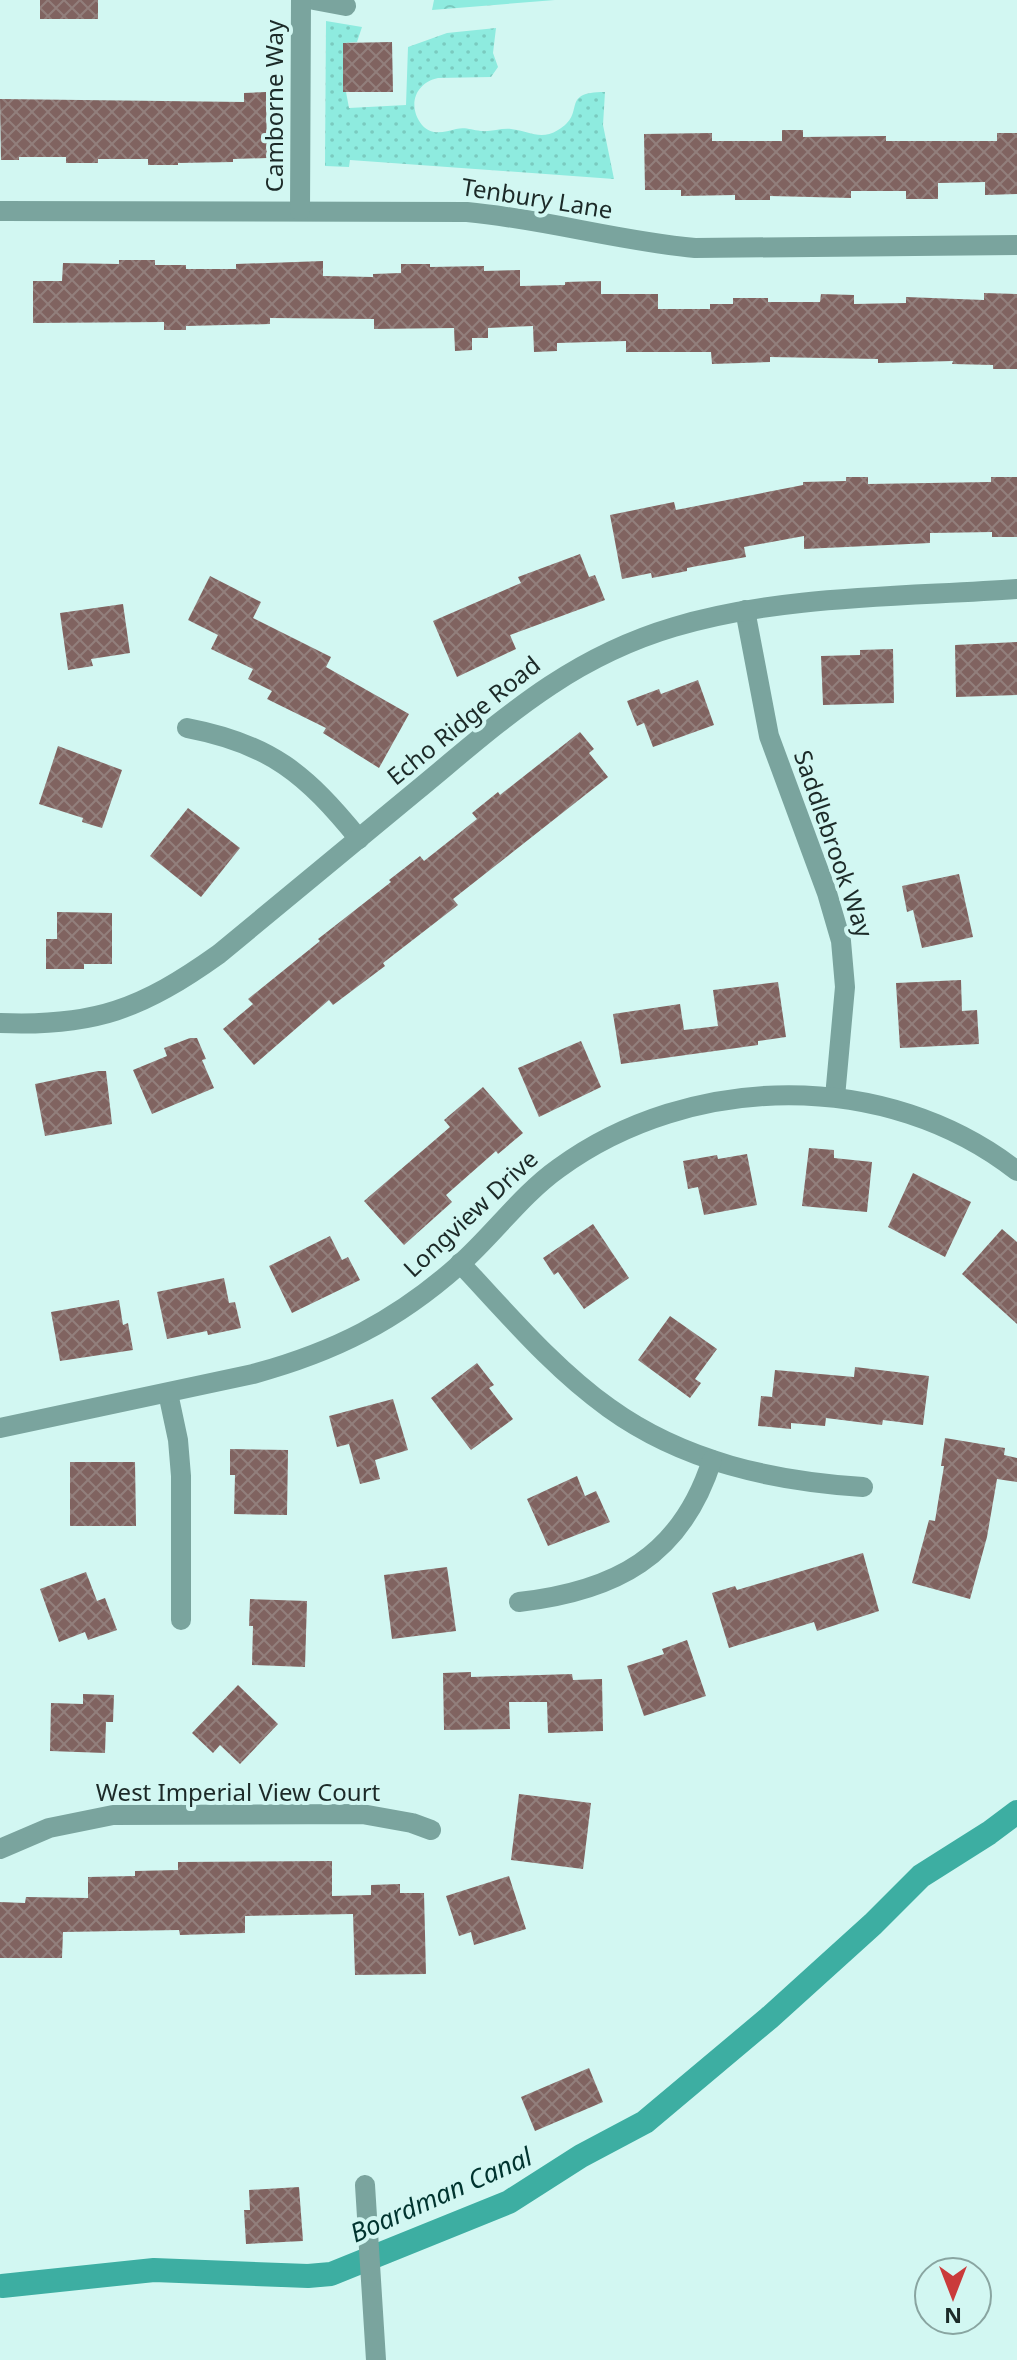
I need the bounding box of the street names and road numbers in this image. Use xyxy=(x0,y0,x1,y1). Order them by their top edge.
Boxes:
street label: Camborne Way xyxy=(257,19,290,192)
street label: Tenbury Lane xyxy=(459,169,615,226)
street label: Echo Ridge Road xyxy=(379,648,547,792)
street label: Saddlebrook Way xyxy=(787,746,882,942)
street label: Longview Drive xyxy=(396,1142,544,1284)
street label: West Imperial View Court xyxy=(96,1775,381,1808)

